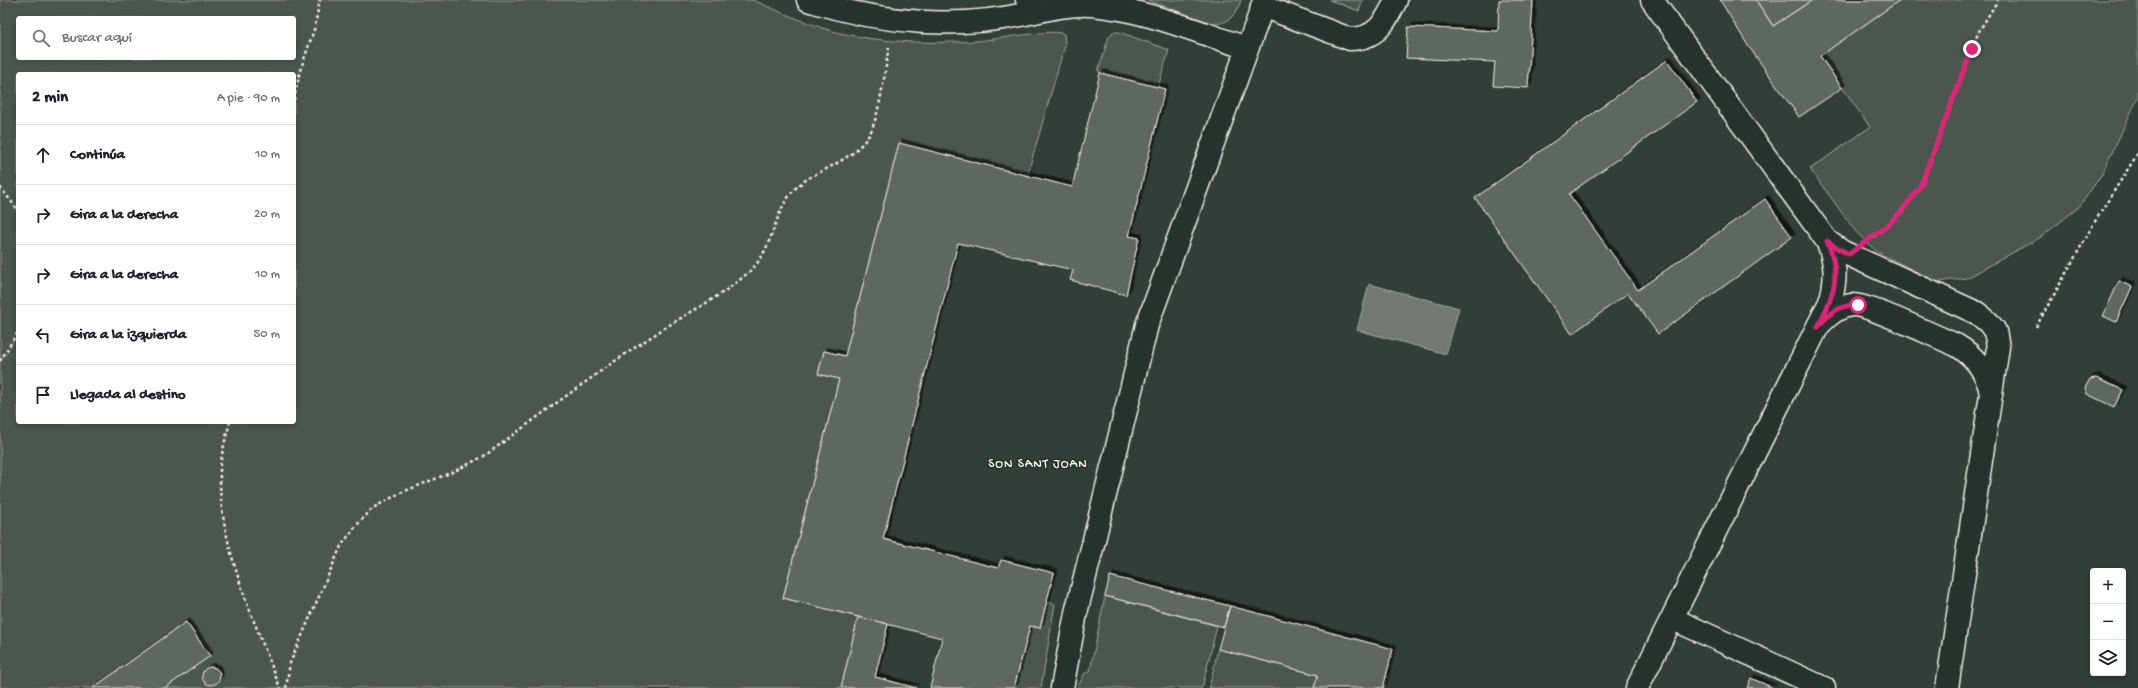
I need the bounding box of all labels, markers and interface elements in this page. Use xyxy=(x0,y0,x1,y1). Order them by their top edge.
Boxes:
search box xyxy=(16,16,296,60)
icon: search xyxy=(30,27,52,49)
text: Buscar aquí xyxy=(62,29,132,47)
route end xyxy=(1963,40,1981,58)
text: 2 min xyxy=(32,88,68,108)
text: A pie · 90 m xyxy=(217,91,280,106)
icon: ahead xyxy=(32,144,54,166)
text: Continúa xyxy=(70,146,125,164)
text: 10 m xyxy=(255,147,280,162)
icon: right xyxy=(32,204,54,226)
text: Gira a la derecha xyxy=(70,206,178,224)
text: 20 m xyxy=(254,207,280,222)
icon: right xyxy=(32,264,54,286)
text: Gira a la derecha xyxy=(70,266,178,284)
text: 10 m xyxy=(255,267,280,282)
route start xyxy=(1849,296,1867,314)
icon: left xyxy=(32,324,54,346)
text: Gira a la izquierda xyxy=(70,326,186,344)
text: 50 m xyxy=(253,327,280,342)
icon: arrive xyxy=(32,384,54,406)
text: Llegada al destino xyxy=(70,386,186,404)
district label: SON SANT JOAN xyxy=(988,457,1088,472)
map controls xyxy=(2090,568,2126,676)
button: + xyxy=(2090,568,2126,604)
button: − xyxy=(2090,604,2126,640)
button: layers xyxy=(2090,640,2126,676)

